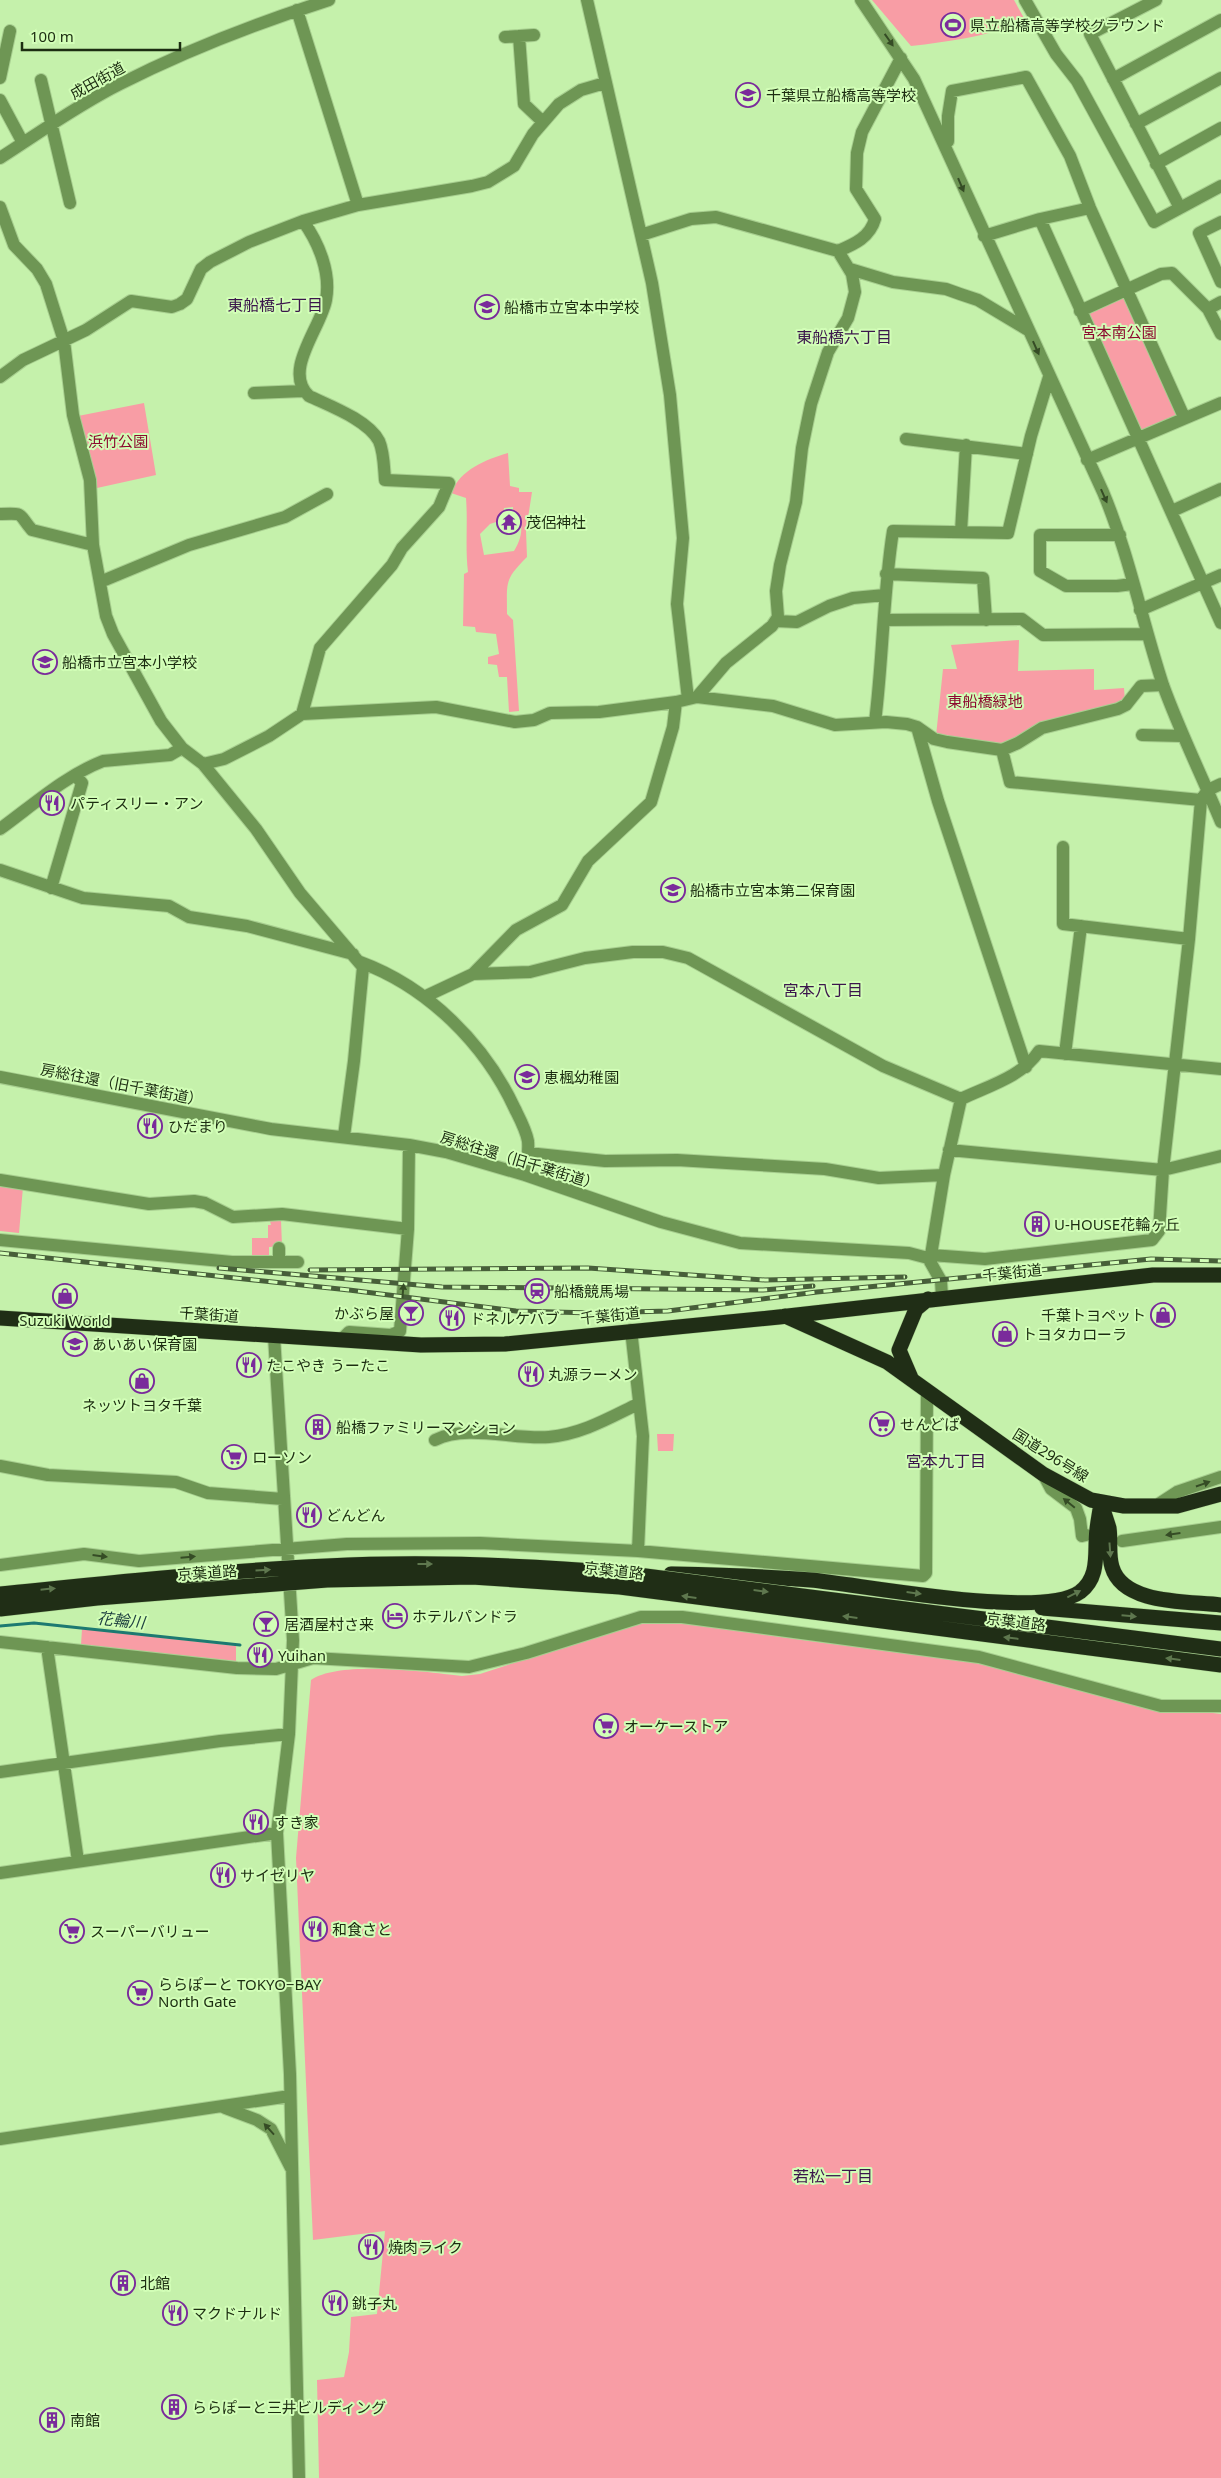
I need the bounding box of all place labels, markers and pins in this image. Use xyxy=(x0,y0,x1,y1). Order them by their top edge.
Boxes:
sports icon: 県立船橋高等学校グラウンド xyxy=(940,12,966,38)
place label: 県立船橋高等学校グラウンド xyxy=(970,15,1165,35)
school or university icon: 千葉県立船橋高等学校 xyxy=(735,82,761,108)
place label: 千葉県立船橋高等学校 xyxy=(766,85,916,105)
school or university icon: 船橋市立宮本中学校 xyxy=(474,294,500,320)
place label: 船橋市立宮本中学校 xyxy=(504,297,639,317)
temple icon: 茂侶神社 xyxy=(496,509,522,535)
place label: 茂侶神社 xyxy=(526,512,586,532)
school or university icon: 船橋市立宮本小学校 xyxy=(32,649,58,675)
place label: 船橋市立宮本小学校 xyxy=(62,652,197,672)
restaurant icon: パティスリー・アン xyxy=(39,790,65,816)
place label: パティスリー・アン xyxy=(70,793,204,813)
school or university icon: 船橋市立宮本第二保育園 xyxy=(660,877,686,903)
place label: 船橋市立宮本第二保育園 xyxy=(690,880,855,900)
school or university icon: 恵楓幼稚園 xyxy=(514,1064,540,1090)
place label: 恵楓幼稚園 xyxy=(544,1067,619,1087)
restaurant icon: ひだまり xyxy=(137,1113,163,1139)
place label: ひだまり xyxy=(168,1116,228,1136)
building icon: U-HOUSE花輪ヶ丘 xyxy=(1024,1211,1050,1237)
place label: U-HOUSE花輪ヶ丘 xyxy=(1054,1214,1180,1234)
station icon: 船橋競馬場 xyxy=(524,1278,550,1304)
place label: 船橋競馬場 xyxy=(554,1281,629,1301)
shop icon: Suzuki World xyxy=(52,1283,78,1309)
bar icon: かぶら屋 xyxy=(398,1300,424,1326)
shop icon: 千葉トヨペット xyxy=(1150,1302,1176,1328)
place label: かぶら屋 xyxy=(334,1303,394,1323)
restaurant icon: ドネルケバブ xyxy=(439,1305,465,1331)
place label: 千葉トヨペット xyxy=(1041,1305,1146,1325)
place label: ドネルケバブ xyxy=(470,1308,559,1328)
place label: Suzuki World xyxy=(19,1310,111,1330)
shop icon: トヨタカローラ xyxy=(992,1321,1018,1347)
place label: トヨタカローラ xyxy=(1022,1324,1127,1344)
school or university icon: あいあい保育園 xyxy=(62,1331,88,1357)
place label: あいあい保育園 xyxy=(92,1334,197,1354)
restaurant icon: たこやき うーたこ xyxy=(236,1352,262,1378)
place label: たこやき うーたこ xyxy=(266,1355,390,1375)
restaurant icon: 丸源ラーメン xyxy=(518,1361,544,1387)
place label: 丸源ラーメン xyxy=(548,1364,637,1384)
shop icon: ネッツトヨタ千葉 xyxy=(129,1368,155,1394)
place label: ネッツトヨタ千葉 xyxy=(82,1395,202,1415)
supermarket icon: せんどば xyxy=(869,1411,895,1437)
building icon: 船橋ファミリーマンション xyxy=(305,1414,331,1440)
place label: せんどば xyxy=(900,1414,960,1434)
place label: 船橋ファミリーマンション xyxy=(336,1417,516,1437)
supermarket icon: ローソン xyxy=(221,1444,247,1470)
place label: ローソン xyxy=(252,1447,312,1467)
restaurant icon: どんどん xyxy=(296,1502,322,1528)
place label: どんどん xyxy=(326,1505,386,1525)
hotel icon: ホテルパンドラ xyxy=(382,1603,408,1629)
place label: ホテルパンドラ xyxy=(412,1606,518,1626)
bar icon: 居酒屋村さ来 xyxy=(253,1611,279,1637)
place label: 居酒屋村さ来 xyxy=(284,1614,374,1634)
restaurant icon: Yuihan xyxy=(247,1642,273,1668)
place label: Yuihan xyxy=(278,1645,326,1665)
supermarket icon: オーケーストア xyxy=(593,1713,619,1739)
place label: オーケーストア xyxy=(624,1716,728,1736)
restaurant icon: すき家 xyxy=(243,1809,269,1835)
place label: すき家 xyxy=(274,1812,319,1832)
restaurant icon: サイゼリヤ xyxy=(210,1862,236,1888)
place label: サイゼリヤ xyxy=(240,1865,315,1885)
restaurant icon: 和食さと xyxy=(302,1916,328,1942)
supermarket icon: スーパーバリュー xyxy=(59,1918,85,1944)
place label: 和食さと xyxy=(332,1919,392,1939)
place label: スーパーバリュー xyxy=(90,1921,210,1941)
place label: ららぽーと TOKYO−BAY North Gate xyxy=(158,1974,322,2011)
supermarket icon: ららぽーと TOKYO−BAY North Gate xyxy=(127,1980,153,2006)
restaurant icon: 焼肉ライク xyxy=(358,2234,384,2260)
place label: 焼肉ライク xyxy=(388,2237,463,2257)
building icon: 北館 xyxy=(110,2270,136,2296)
place label: 北館 xyxy=(140,2273,170,2293)
restaurant icon: 銚子丸 xyxy=(322,2290,348,2316)
place label: 銚子丸 xyxy=(352,2293,397,2313)
restaurant icon: マクドナルド xyxy=(162,2300,188,2326)
place label: マクドナルド xyxy=(192,2303,282,2323)
building icon: ららぽーと三井ビルディング xyxy=(161,2394,187,2420)
place label: ららぽーと三井ビルディング xyxy=(192,2397,386,2417)
building icon: 南館 xyxy=(39,2407,65,2433)
place label: 南館 xyxy=(70,2410,100,2430)

